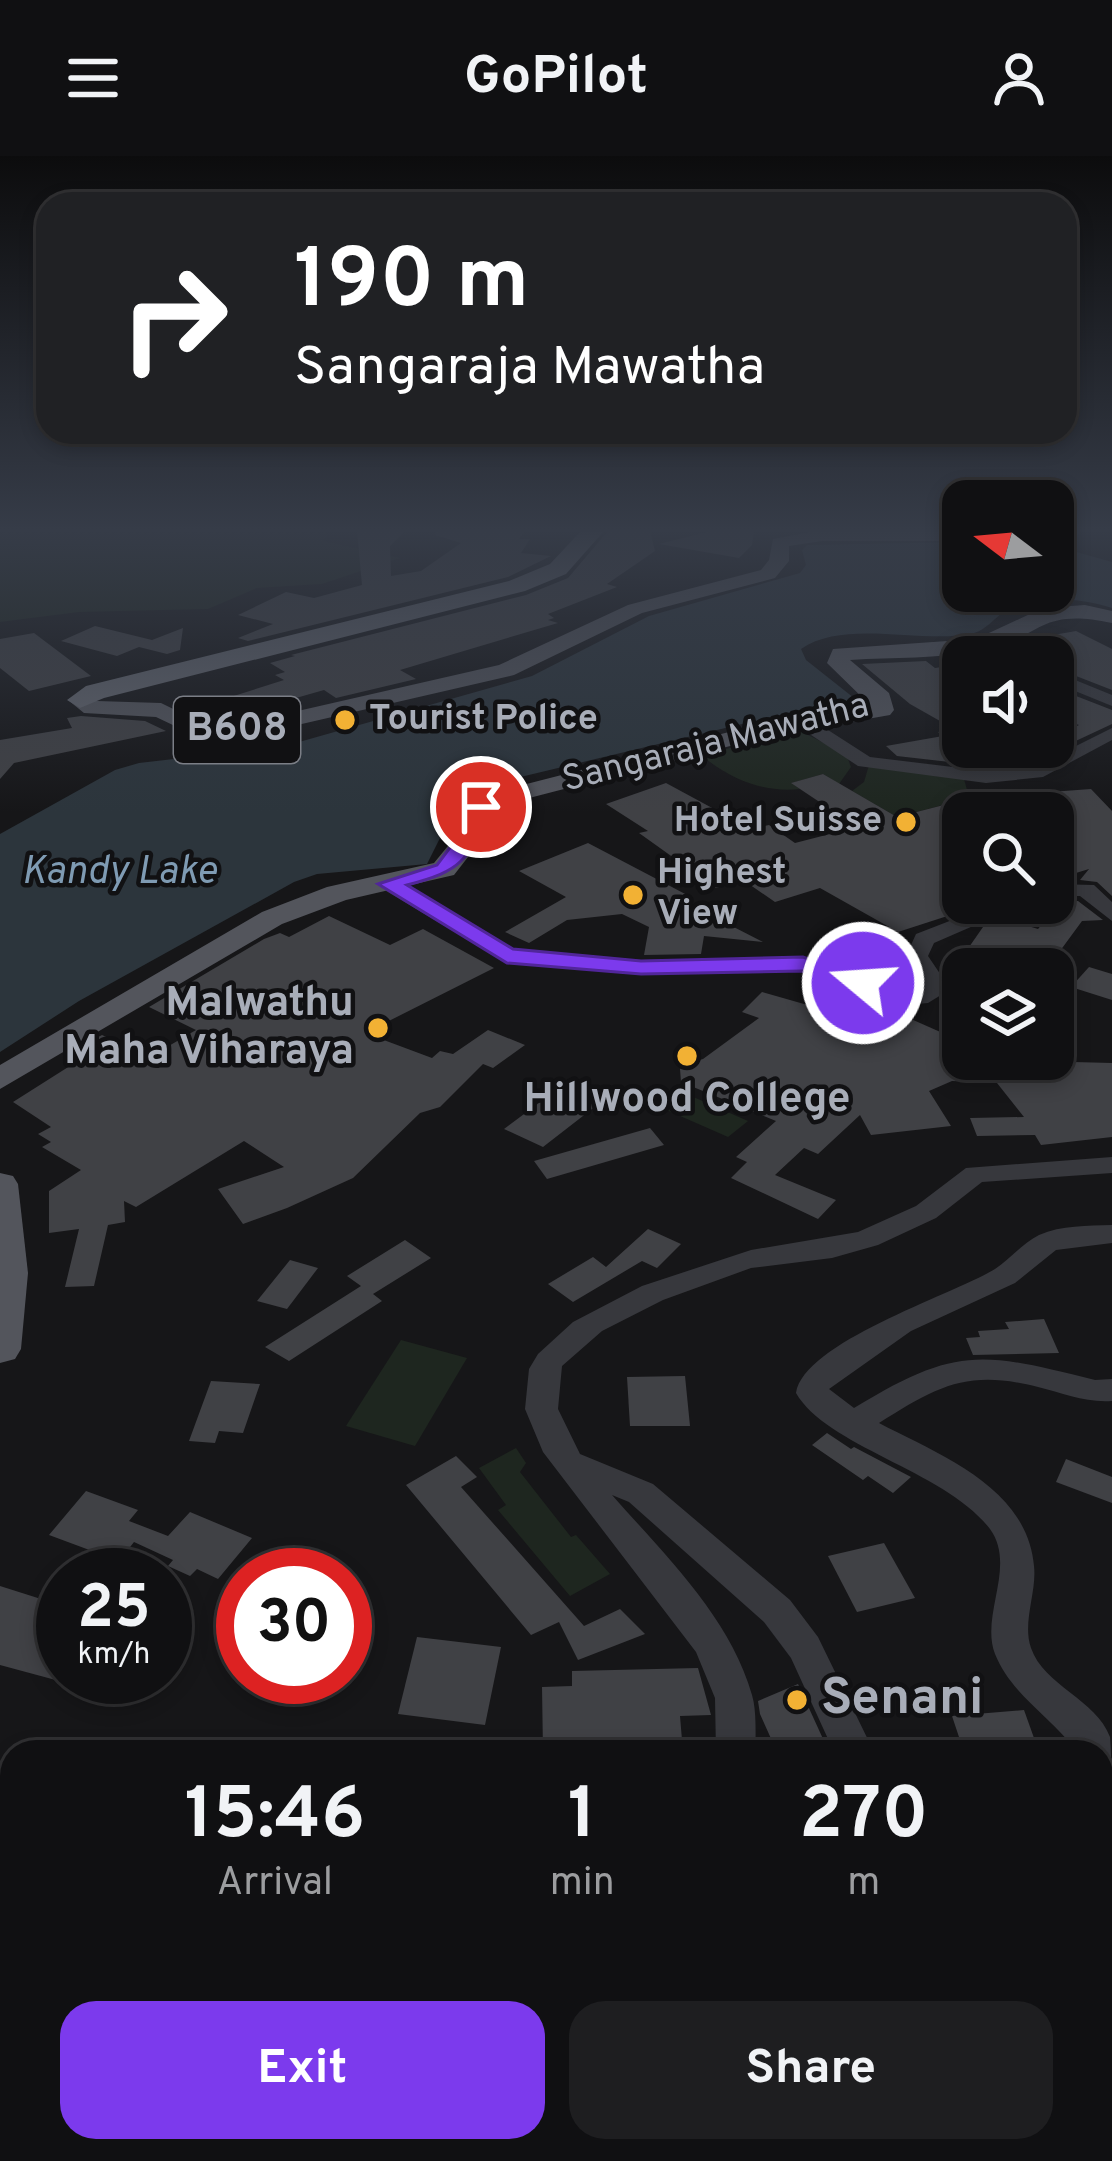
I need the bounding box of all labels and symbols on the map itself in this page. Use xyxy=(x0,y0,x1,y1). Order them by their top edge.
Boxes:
north arrow xyxy=(942,480,1074,612)
street label: Sangaraja Mawatha xyxy=(558,684,874,804)
road number: B608 xyxy=(174,697,300,763)
place label: Tourist Police xyxy=(369,697,598,743)
marker: Tourist Police xyxy=(332,707,358,733)
pin xyxy=(430,756,532,858)
place label: Hotel Suisse xyxy=(674,799,882,845)
marker: Hotel Suisse xyxy=(893,809,919,835)
water label: Kandy Lake xyxy=(21,849,217,898)
place label: Highest View xyxy=(657,851,786,938)
marker: Highest View xyxy=(620,882,646,908)
position arrow xyxy=(800,920,926,1046)
place label: Malwathu Maha Viharaya xyxy=(64,978,354,1079)
marker: Malwathu Maha Viharaya xyxy=(365,1015,391,1041)
marker: Hillwood College xyxy=(674,1043,700,1069)
place label: Hillwood College xyxy=(524,1074,850,1127)
speed limit sign: 30 xyxy=(216,1548,372,1704)
place label: Senani xyxy=(821,1668,984,1733)
marker: Senani xyxy=(784,1687,810,1713)

